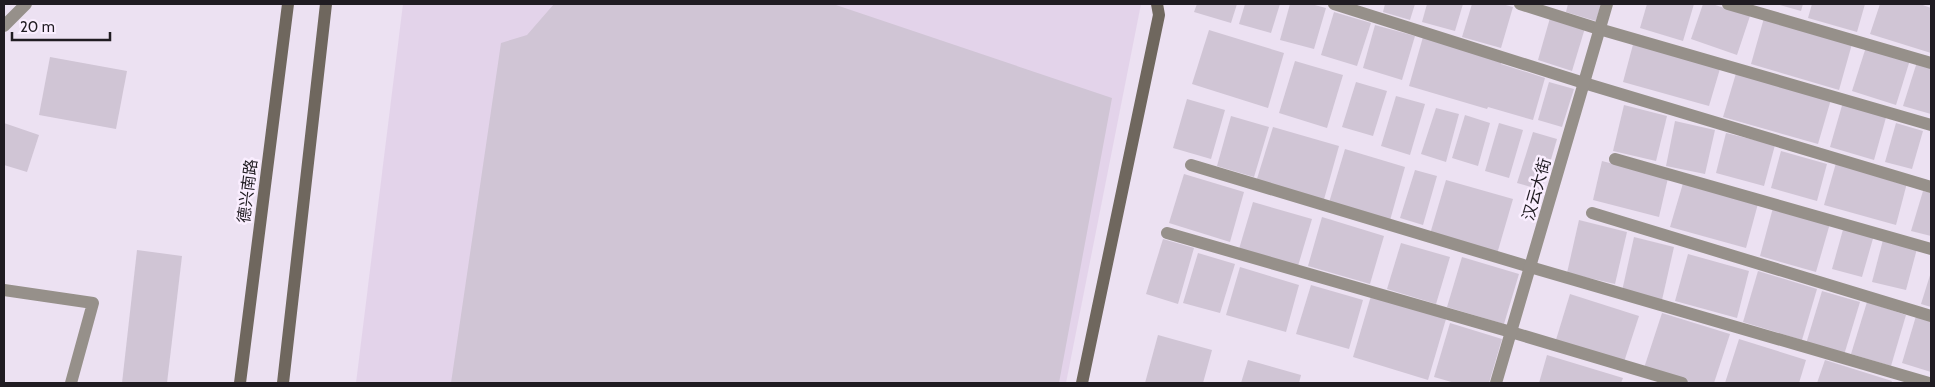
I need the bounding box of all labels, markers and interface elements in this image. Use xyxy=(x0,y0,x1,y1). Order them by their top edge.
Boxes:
scale bar xyxy=(12,10,110,42)
text: 20 m xyxy=(20,18,55,36)
street label: 汉云大街 xyxy=(1519,156,1554,223)
street label: 德兴南路 xyxy=(234,158,261,224)

